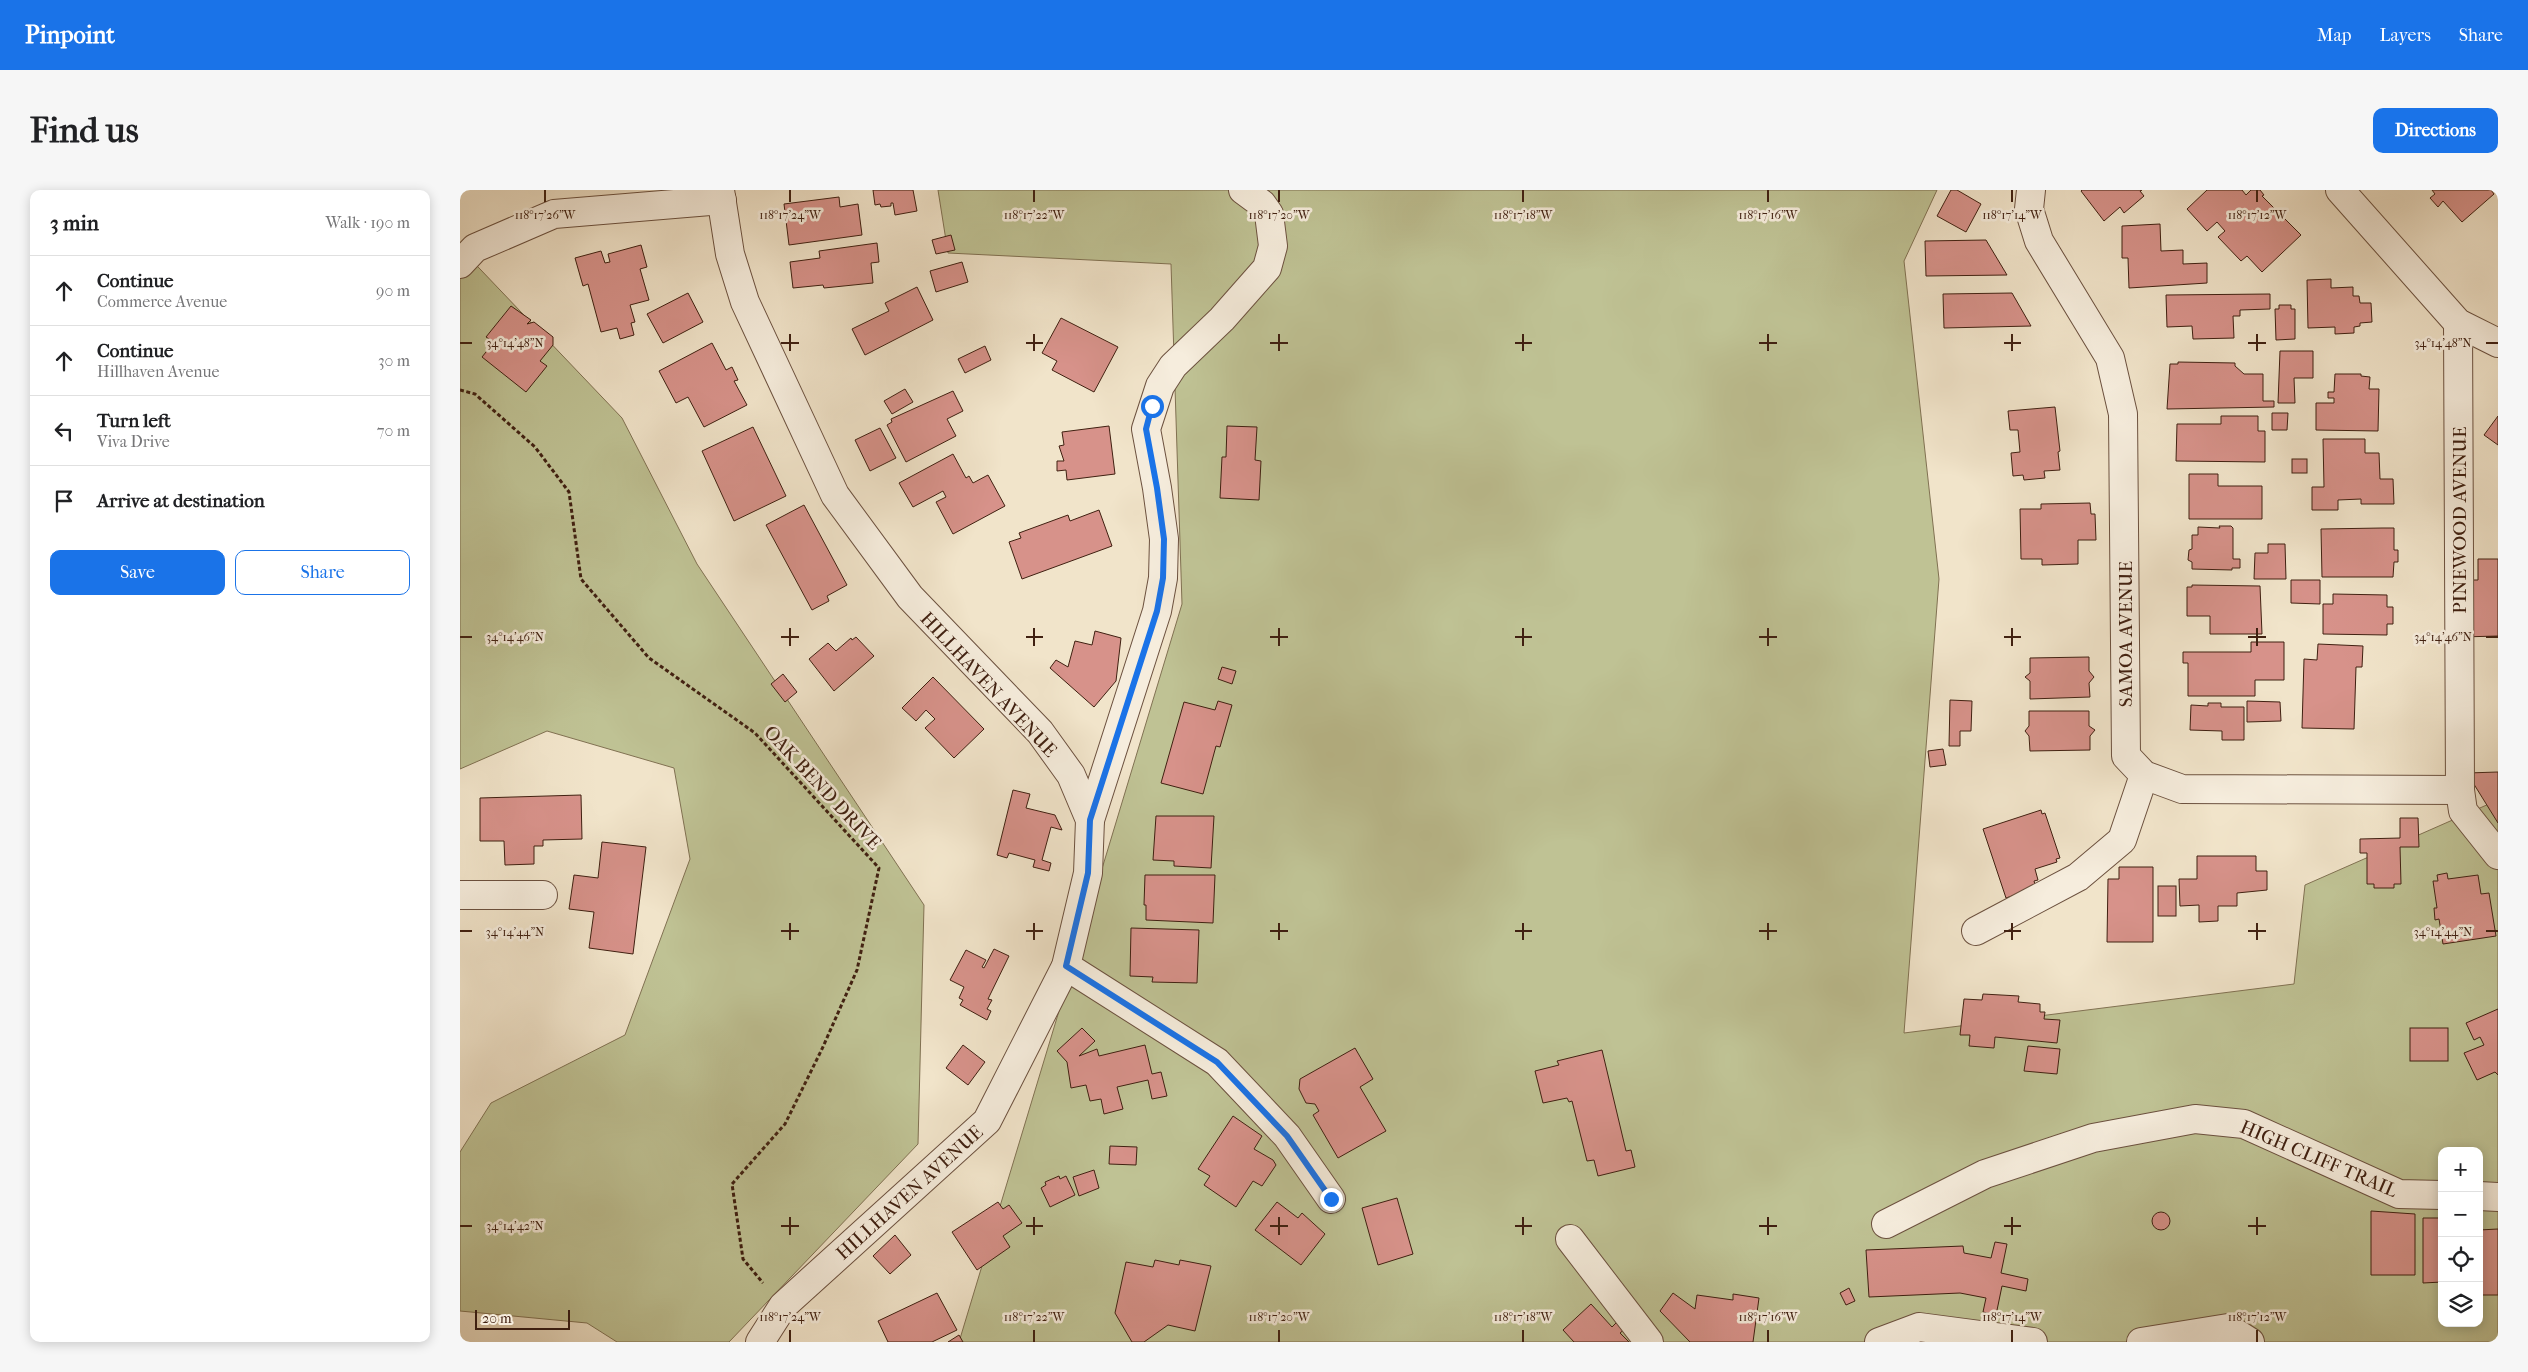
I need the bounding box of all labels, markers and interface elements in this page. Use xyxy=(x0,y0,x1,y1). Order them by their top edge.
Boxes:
text: Pinpoint xyxy=(25,21,115,49)
text: Map xyxy=(2317,25,2351,46)
text: Layers xyxy=(2379,25,2431,46)
text: Share xyxy=(2459,25,2503,46)
button: Directions xyxy=(2373,108,2498,153)
text: Find us xyxy=(30,110,139,151)
text: 118°17'26"W xyxy=(515,208,577,222)
text: 118°17'24"W xyxy=(759,208,822,222)
text: 118°17'22"W xyxy=(1004,208,1065,222)
text: 118°17'20"W xyxy=(1249,208,1311,222)
text: 118°17'18"W xyxy=(1494,208,1553,222)
text: 118°17'16"W xyxy=(1739,208,1799,222)
text: 118°17'14"W xyxy=(1982,208,2043,222)
text: 118°17'12"W xyxy=(2228,208,2287,222)
text: 3 min xyxy=(50,211,99,235)
text: Walk · 190 m xyxy=(326,213,410,232)
text: Continue xyxy=(97,270,173,292)
icon: ahead xyxy=(50,277,78,305)
text: 90 m xyxy=(376,281,410,300)
text: Commerce Avenue xyxy=(97,292,227,311)
text: 34°14'48"N xyxy=(486,336,544,350)
text: 34°14'48"N xyxy=(2414,336,2472,350)
text: Continue xyxy=(97,340,173,362)
icon: ahead xyxy=(50,347,78,375)
text: 30 m xyxy=(378,351,410,370)
text: Hillhaven Avenue xyxy=(97,362,219,381)
route start xyxy=(1141,395,1164,418)
text: Turn left xyxy=(97,410,171,432)
icon: left xyxy=(50,417,78,445)
text: 70 m xyxy=(377,421,410,440)
street label: PINEWOOD AVENUE xyxy=(2449,426,2471,614)
text: Viva Drive xyxy=(97,432,170,451)
icon: arrive xyxy=(50,487,78,515)
text: Arrive at destination xyxy=(97,490,265,512)
button: Save xyxy=(50,550,225,595)
button: Share xyxy=(235,550,410,595)
street label: SAMOA AVENUE xyxy=(2115,560,2137,707)
street label: HILLHAVEN AVENUE xyxy=(915,608,1061,762)
text: 34°14'46"N xyxy=(486,630,544,644)
text: 34°14'46"N xyxy=(2414,630,2472,644)
street label: OAK BEND DRIVE xyxy=(759,721,886,854)
text: 34°14'44"N xyxy=(486,925,544,939)
text: 34°14'44"N xyxy=(2414,925,2472,939)
street label: HIGH CLIFF TRAIL xyxy=(2237,1116,2401,1202)
street label: HILLHAVEN AVENUE xyxy=(832,1121,988,1264)
map controls xyxy=(2438,1147,2483,1327)
button: + xyxy=(2438,1147,2483,1192)
route end xyxy=(1320,1188,1343,1211)
button: − xyxy=(2438,1192,2483,1237)
text: 34°14'42"N xyxy=(486,1219,544,1233)
button: locate xyxy=(2438,1237,2483,1282)
button: layers xyxy=(2438,1282,2483,1327)
scale bar xyxy=(475,1307,570,1330)
text: 20 m xyxy=(482,1310,512,1327)
text: 118°17'24"W xyxy=(759,1310,822,1324)
text: 118°17'22"W xyxy=(1004,1310,1065,1324)
text: 118°17'20"W xyxy=(1249,1310,1311,1324)
text: 118°17'18"W xyxy=(1494,1310,1553,1324)
text: 118°17'16"W xyxy=(1739,1310,1799,1324)
text: 118°17'14"W xyxy=(1982,1310,2043,1324)
text: 118°17'12"W xyxy=(2228,1310,2287,1324)

